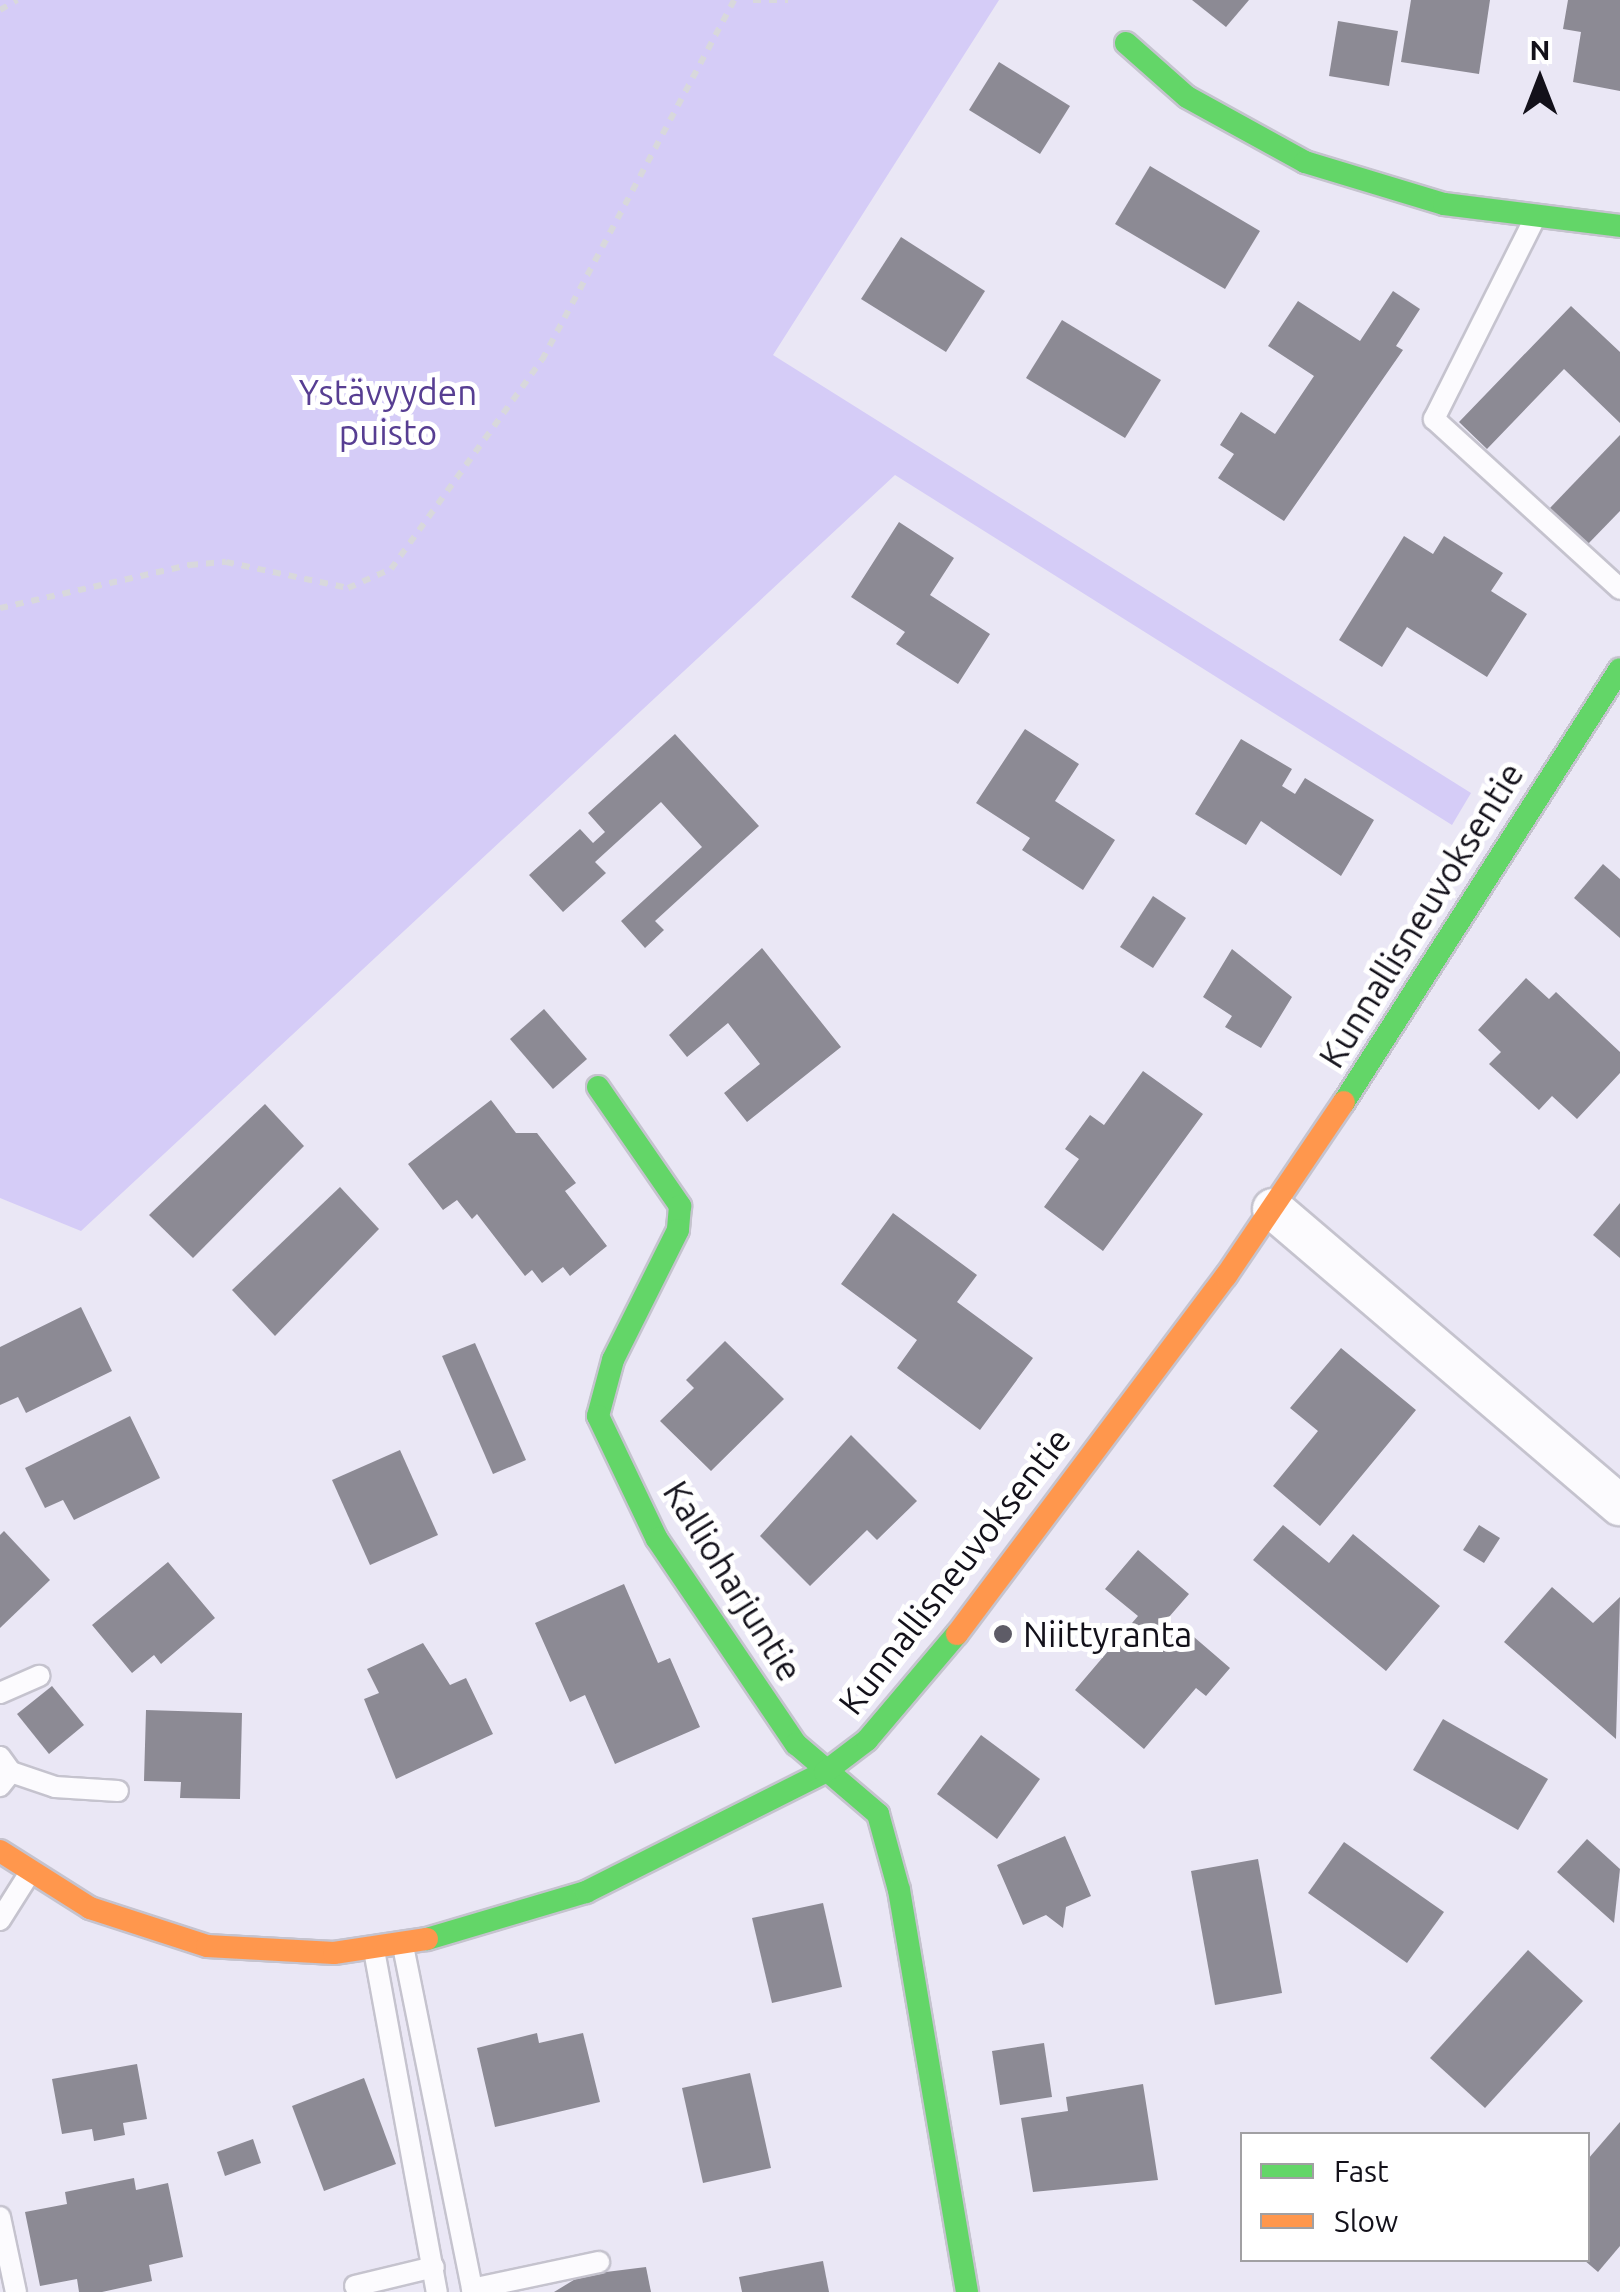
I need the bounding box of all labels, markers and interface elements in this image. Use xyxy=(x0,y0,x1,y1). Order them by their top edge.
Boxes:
north arrow xyxy=(1490,30,1590,130)
text: N xyxy=(1530,34,1550,65)
park label: Ystävyyden puisto xyxy=(299,371,477,453)
street label: Kunnallisneuvoksentie xyxy=(1310,755,1532,1075)
street label: Kunnallisneuvoksentie xyxy=(829,1420,1079,1722)
street label: Kallioharjuntie xyxy=(655,1473,811,1689)
place label: Niittyranta xyxy=(1023,1613,1192,1655)
marker: Niittyranta xyxy=(992,1623,1014,1645)
legend xyxy=(1240,2132,1590,2262)
text: Fast xyxy=(1334,2154,1389,2188)
text: Slow xyxy=(1334,2204,1398,2238)

